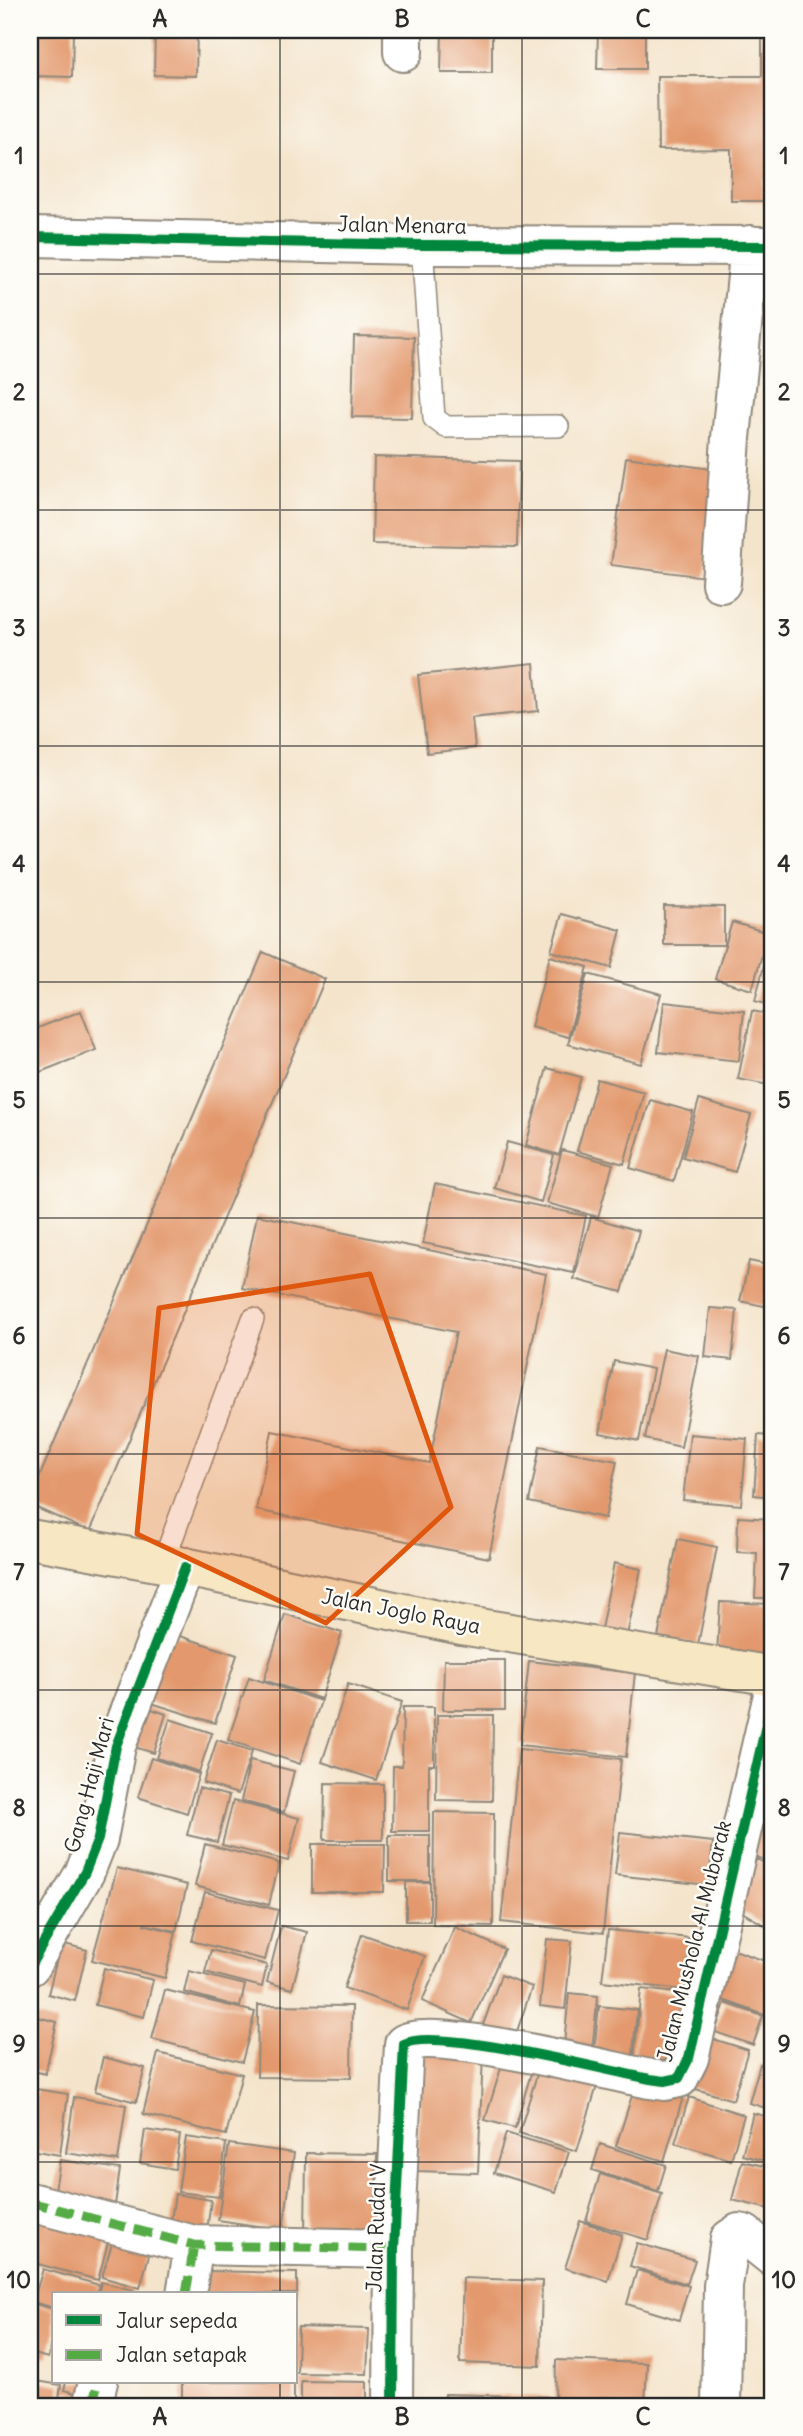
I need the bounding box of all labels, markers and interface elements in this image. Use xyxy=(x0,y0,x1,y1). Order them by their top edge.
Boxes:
text: A xyxy=(153,4,168,33)
text: B xyxy=(394,4,410,33)
text: C xyxy=(635,4,651,33)
text: 1 xyxy=(14,141,24,170)
text: 1 xyxy=(779,141,789,170)
street label: Jalan Menara xyxy=(337,210,467,240)
text: 2 xyxy=(13,377,26,406)
text: 2 xyxy=(778,377,791,406)
text: 3 xyxy=(12,613,26,642)
text: 3 xyxy=(777,613,791,642)
text: 4 xyxy=(12,849,26,878)
text: 4 xyxy=(777,849,791,878)
text: 5 xyxy=(12,1085,26,1114)
text: 5 xyxy=(777,1085,791,1114)
text: 6 xyxy=(12,1321,26,1350)
text: 6 xyxy=(777,1321,791,1350)
text: 7 xyxy=(13,1557,25,1586)
text: 7 xyxy=(778,1557,790,1586)
street label: Jalan Joglo Raya xyxy=(319,1582,483,1640)
street label: Gang Haji Mari xyxy=(58,1714,120,1856)
text: 8 xyxy=(12,1793,26,1822)
text: 8 xyxy=(777,1793,791,1822)
street label: Jalan Mushola Al Mubarak xyxy=(651,1818,737,2064)
text: 9 xyxy=(12,2029,26,2058)
text: 9 xyxy=(777,2029,791,2058)
street label: Jalan Rudal V xyxy=(360,2163,392,2293)
text: 10 xyxy=(7,2265,31,2294)
text: 10 xyxy=(772,2265,796,2294)
legend xyxy=(52,2292,298,2384)
text: Jalur sepeda xyxy=(116,2307,238,2334)
text: Jalan setapak xyxy=(116,2341,247,2368)
text: A xyxy=(153,2402,168,2431)
text: B xyxy=(394,2402,410,2431)
text: C xyxy=(635,2402,651,2431)

